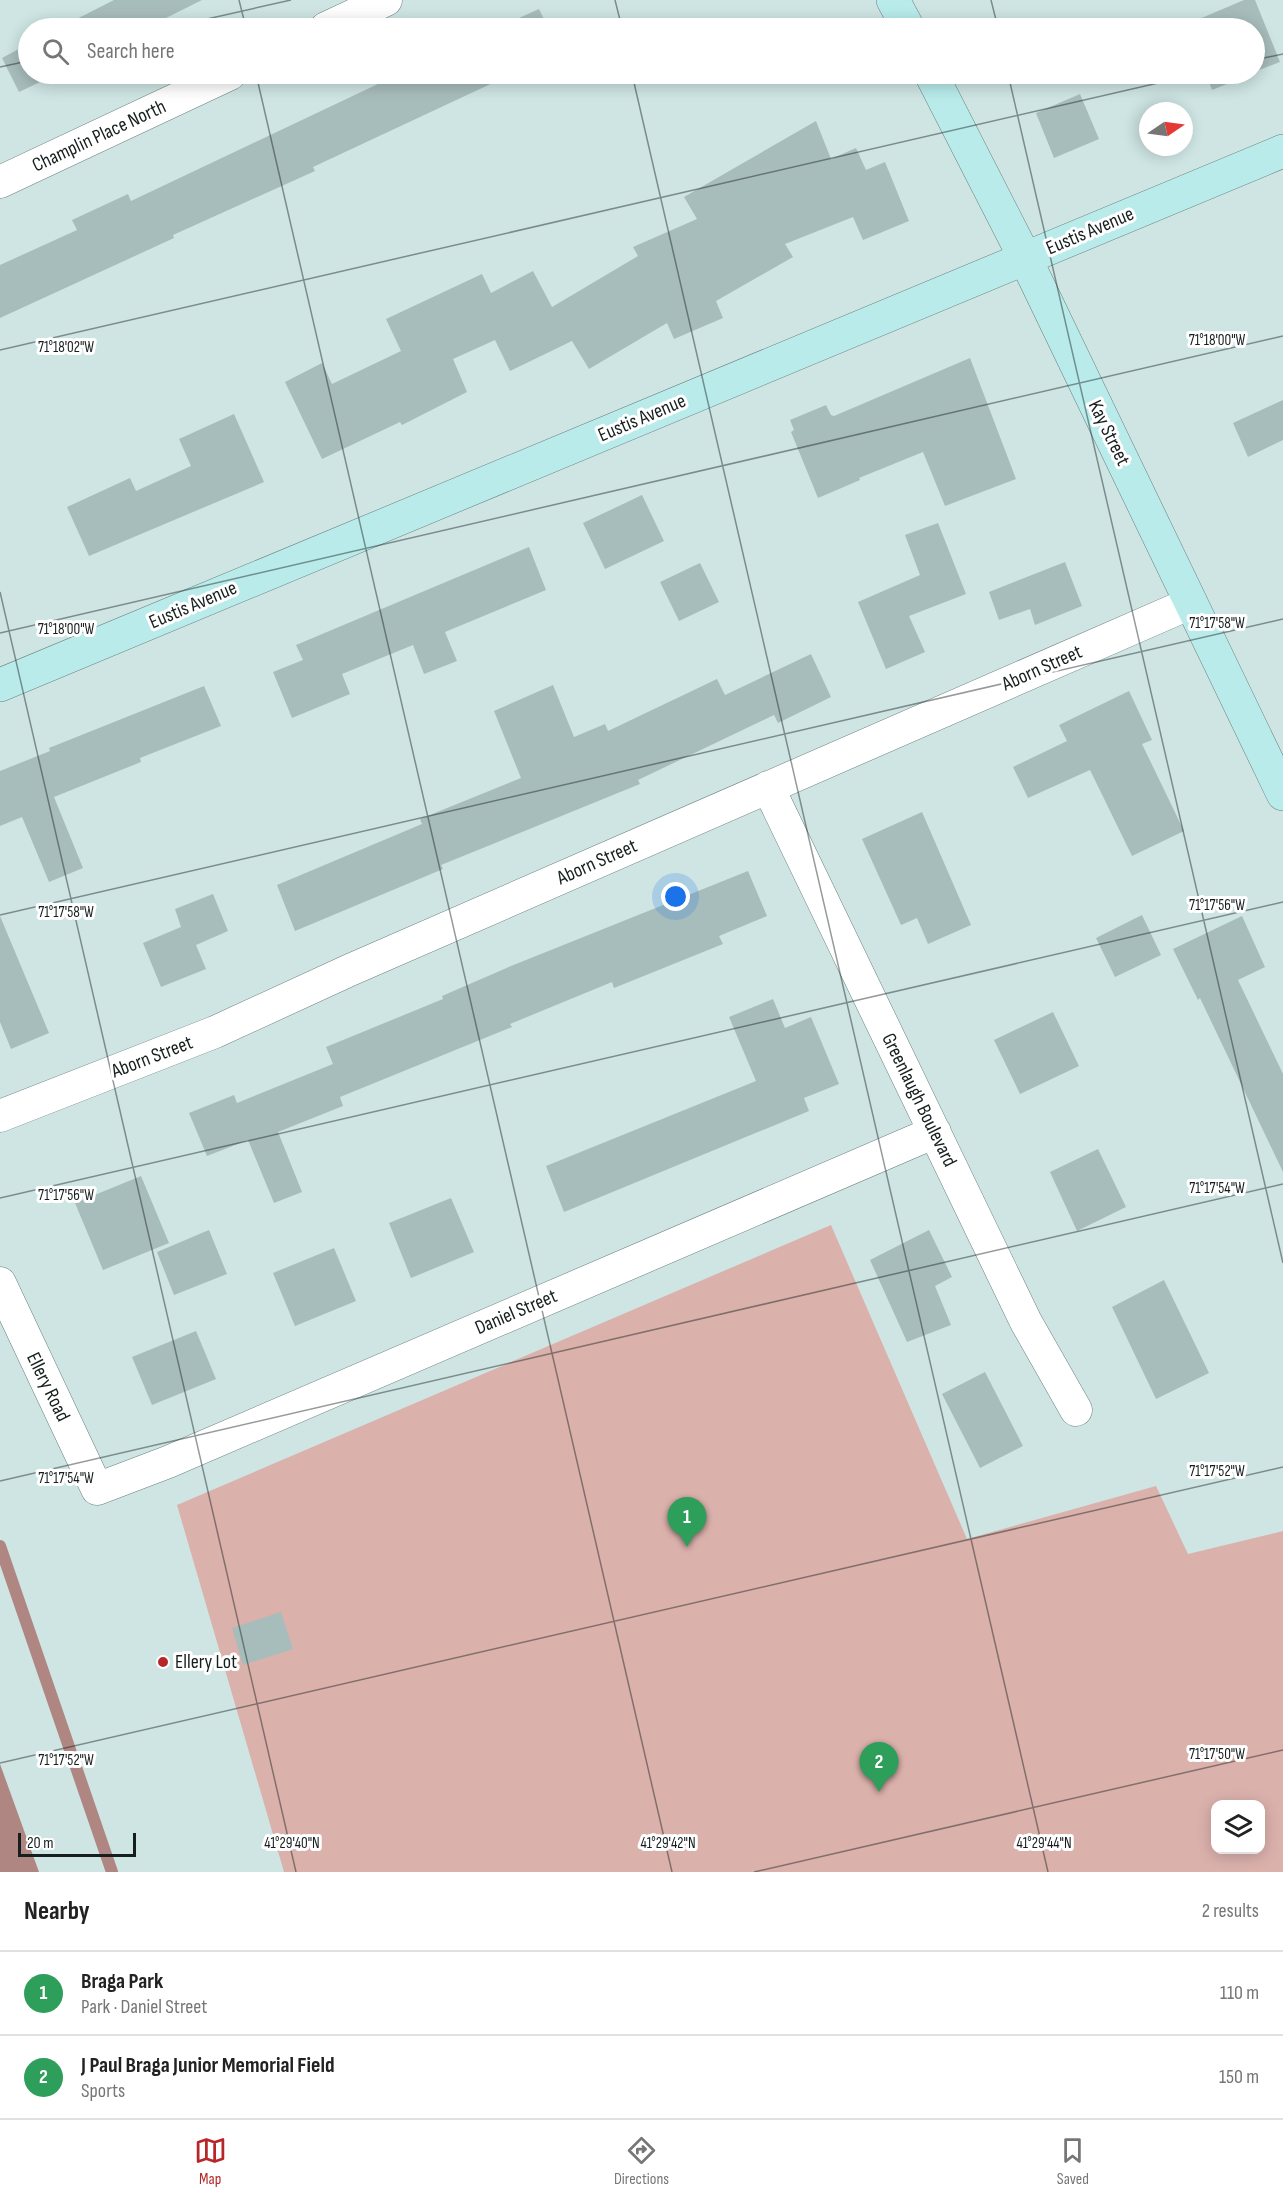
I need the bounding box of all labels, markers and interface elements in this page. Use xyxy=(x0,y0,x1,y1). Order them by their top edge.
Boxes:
search box xyxy=(18,18,1265,84)
icon: search xyxy=(39,35,72,68)
text: Search here xyxy=(87,38,174,65)
street label: Champlin Place North xyxy=(28,95,170,177)
north arrow xyxy=(1139,102,1193,156)
street label: Eustis Avenue xyxy=(1043,202,1137,260)
text: 71°18'00"W xyxy=(1189,331,1246,350)
text: 71°18'02"W xyxy=(38,338,94,357)
street label: Eustis Avenue xyxy=(595,389,689,447)
street label: Kay Street xyxy=(1083,396,1135,470)
street label: Eustis Avenue xyxy=(146,576,240,634)
text: 71°17'58"W xyxy=(1189,614,1245,633)
text: 71°18'00"W xyxy=(38,620,95,639)
street label: Aborn Street xyxy=(997,640,1086,697)
street label: Aborn Street xyxy=(552,834,641,891)
your location xyxy=(661,882,690,911)
text: 71°17'56"W xyxy=(1189,896,1245,915)
text: 71°17'58"W xyxy=(38,903,94,922)
street label: Greenlaugh Boulevard xyxy=(876,1029,962,1171)
street label: Aborn Street xyxy=(107,1031,196,1084)
text: 71°17'54"W xyxy=(1189,1179,1245,1198)
text: 71°17'56"W xyxy=(38,1186,94,1205)
street label: Daniel Street xyxy=(471,1284,561,1340)
street label: Ellery Road xyxy=(21,1349,75,1425)
text: 71°17'52"W xyxy=(1189,1462,1245,1481)
text: 71°17'54"W xyxy=(38,1469,94,1488)
pin: 1 xyxy=(668,1498,706,1547)
place label: Ellery Lot xyxy=(175,1650,237,1674)
marker: Ellery Lot xyxy=(156,1655,170,1669)
pin: 2 xyxy=(860,1742,898,1792)
text: 71°17'50"W xyxy=(1189,1745,1245,1764)
text: 71°17'52"W xyxy=(38,1751,94,1770)
map controls xyxy=(1211,1800,1265,1854)
button: layers xyxy=(1211,1800,1265,1854)
scale bar xyxy=(18,1830,136,1858)
text: 20 m xyxy=(27,1834,54,1853)
text: 41°29'40"N xyxy=(264,1834,320,1853)
text: 41°29'42"N xyxy=(640,1834,696,1853)
text: 41°29'44"N xyxy=(1016,1834,1072,1853)
text: Nearby xyxy=(24,1896,90,1927)
text: 2 results xyxy=(1202,1899,1259,1923)
text: Braga Park xyxy=(81,1968,163,1995)
text: 1 xyxy=(40,1981,47,2005)
text: 110 m xyxy=(1220,1981,1259,2005)
text: Park · Daniel Street xyxy=(81,1995,207,2019)
text: J Paul Braga Junior Memorial Field xyxy=(81,2052,334,2079)
text: 2 xyxy=(39,2065,48,2089)
text: 150 m xyxy=(1219,2065,1259,2089)
text: Sports xyxy=(81,2079,125,2103)
tab: Map xyxy=(194,2134,227,2189)
tab: Directions xyxy=(614,2134,669,2189)
tab: Saved xyxy=(1056,2134,1089,2189)

